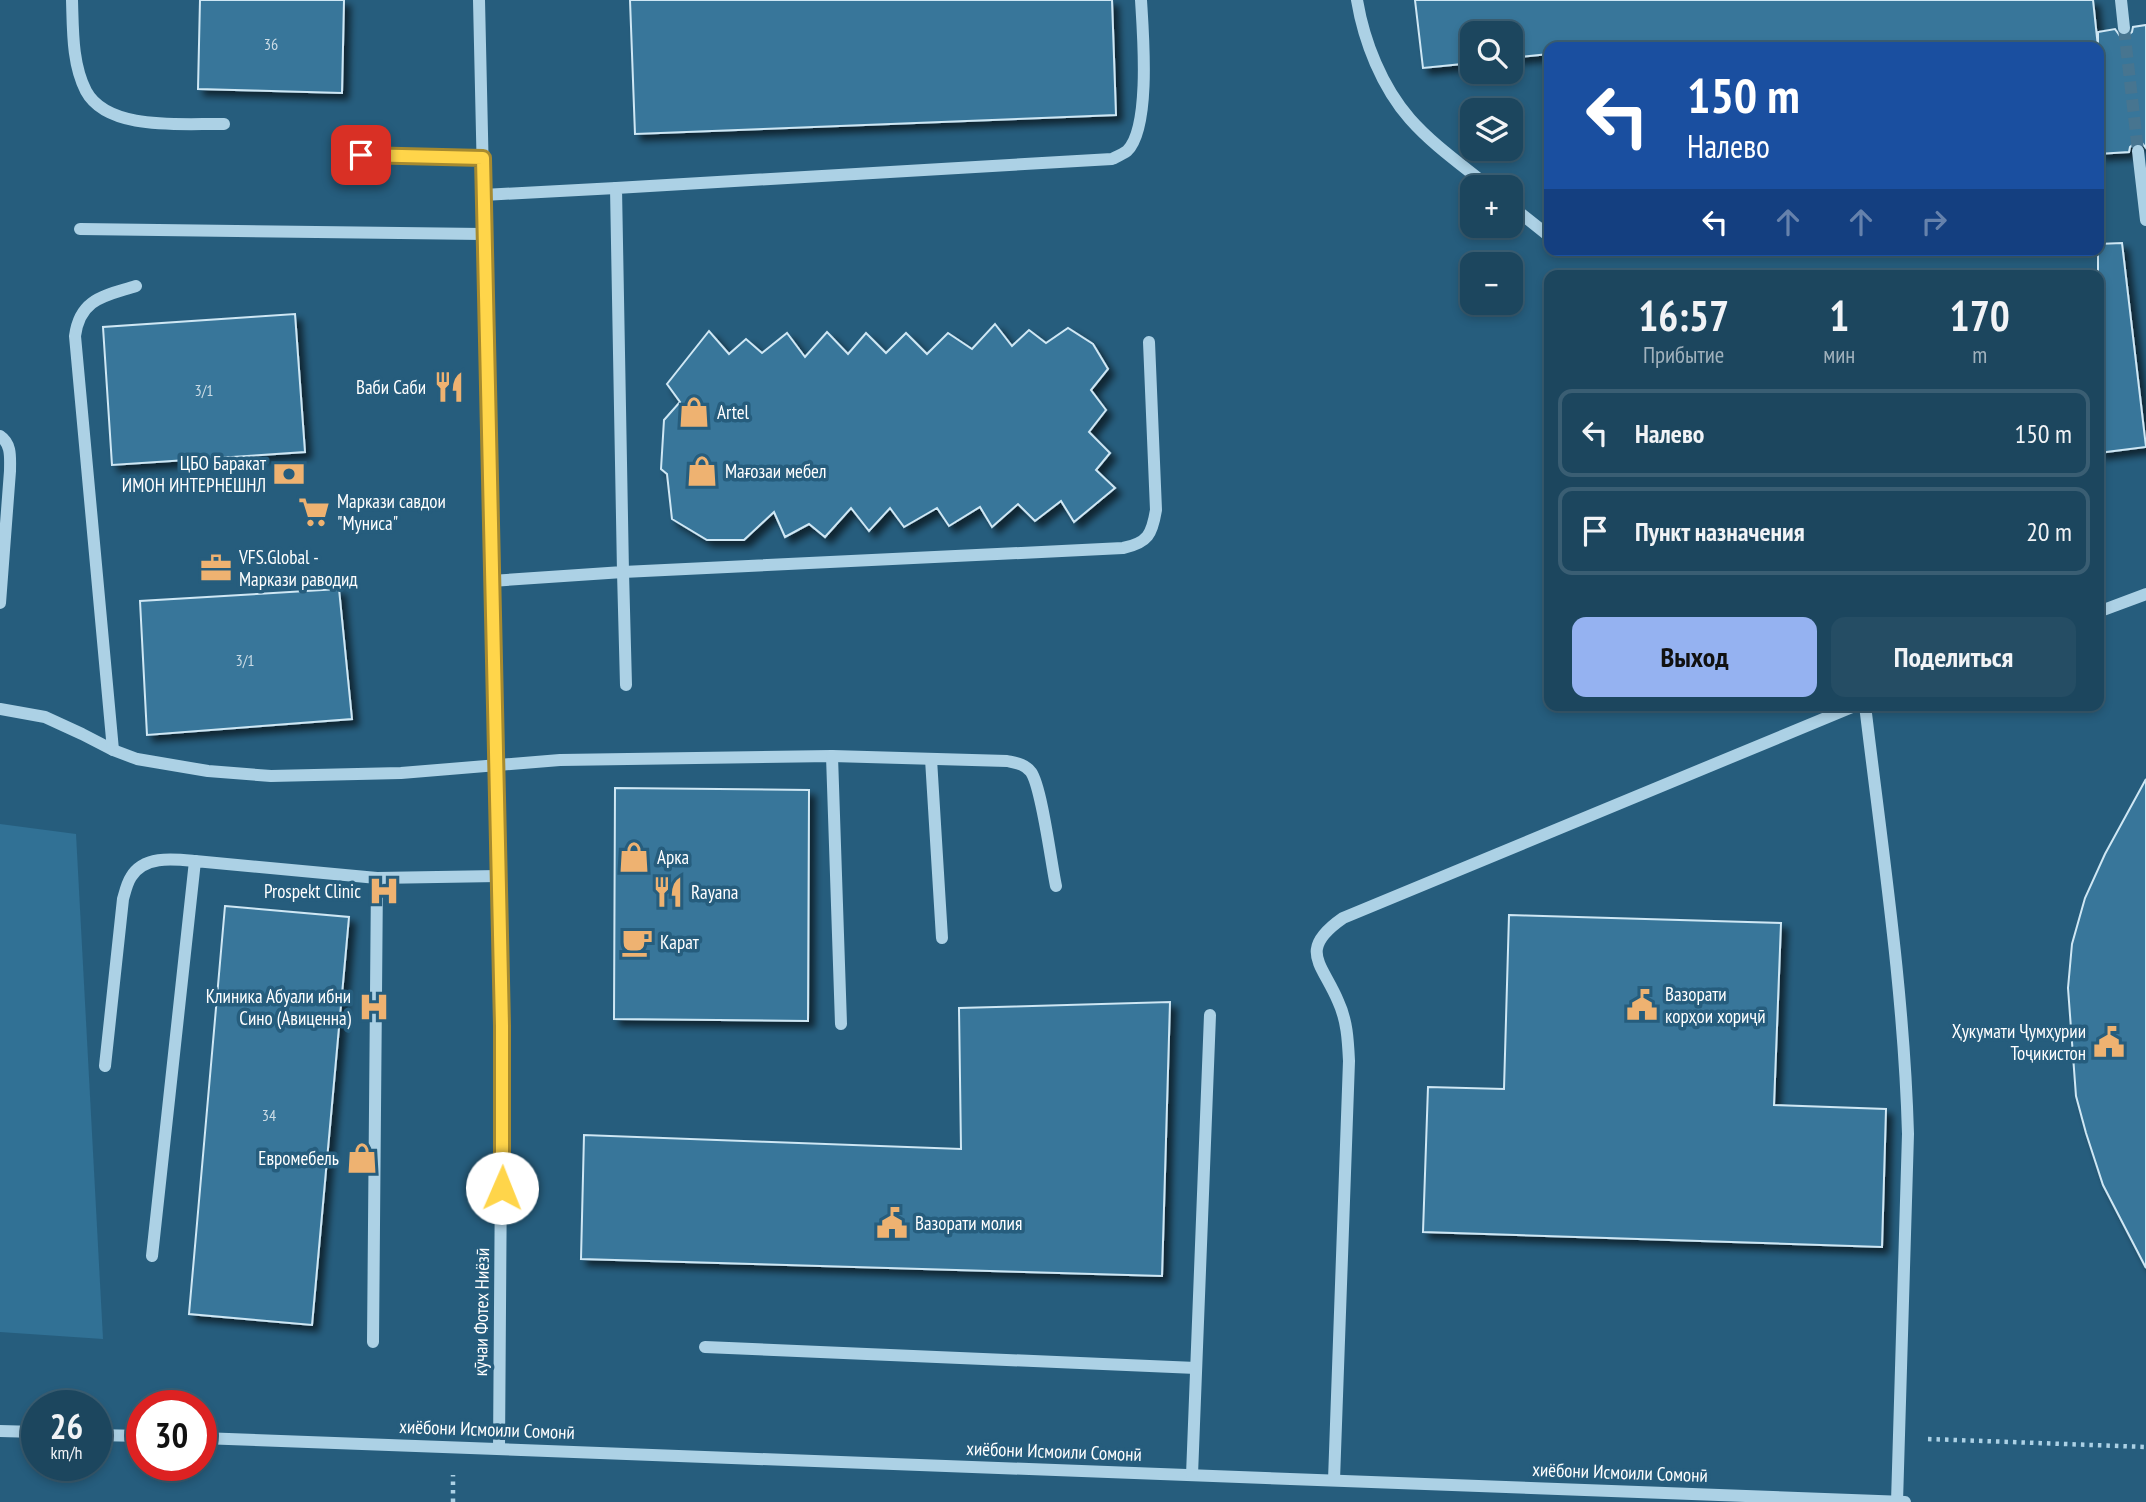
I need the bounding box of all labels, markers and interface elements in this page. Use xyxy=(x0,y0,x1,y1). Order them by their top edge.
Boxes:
map controls xyxy=(1460,21,1523,315)
button: search xyxy=(1460,21,1523,84)
house number: 36 xyxy=(264,34,278,54)
text: 150 m xyxy=(1687,63,1800,127)
icon: left xyxy=(1572,70,1663,161)
button: layers xyxy=(1460,98,1523,161)
pin xyxy=(331,125,391,185)
text: Налево xyxy=(1687,125,1770,167)
icon: arrive xyxy=(342,136,380,174)
button: + xyxy=(1460,175,1523,238)
icon: left xyxy=(1696,203,1734,241)
icon: ahead xyxy=(1769,203,1807,241)
icon: ahead xyxy=(1842,203,1880,241)
icon: right xyxy=(1915,203,1953,241)
button: − xyxy=(1460,252,1523,315)
text: 16:57 xyxy=(1638,288,1729,343)
text: 1 xyxy=(1829,288,1849,343)
text: 170 xyxy=(1950,288,2010,343)
text: Прибытие xyxy=(1643,340,1724,369)
text: мин xyxy=(1823,340,1855,369)
text: m xyxy=(1972,340,1987,369)
restaurant icon: Ваби Саби xyxy=(432,370,466,404)
place label: Ваби Саби xyxy=(356,375,426,399)
house number: 3/1 xyxy=(194,380,214,400)
shop icon: Artel xyxy=(677,395,711,429)
place label: Artel xyxy=(717,400,750,424)
icon: left xyxy=(1576,414,1614,452)
text: Налево xyxy=(1635,417,1704,450)
text: 150 m xyxy=(2014,417,2072,450)
place label: ЦБО Баракат ИМОН ИНТЕРНЕШНЛ xyxy=(122,451,267,497)
shop icon: Мағозаи мебел xyxy=(685,454,719,488)
bank icon: ЦБО Баракат ИМОН ИНТЕРНЕШНЛ xyxy=(272,457,306,491)
place label: Мағозаи мебел xyxy=(725,459,826,483)
place label: Маркази савдои "Муниса" xyxy=(337,489,446,535)
supermarket icon: Маркази савдои "Муниса" xyxy=(297,495,331,529)
icon: arrive xyxy=(1576,512,1614,550)
text: Пункт назначения xyxy=(1635,515,1805,548)
text: 20 m xyxy=(2026,515,2072,548)
place label: VFS.Global - Маркази раводид xyxy=(238,545,358,591)
office icon: VFS.Global - Маркази раводид xyxy=(199,551,233,585)
button: Выход xyxy=(1572,617,1817,697)
button: Поделиться xyxy=(1831,617,2076,697)
house number: 3/1 xyxy=(235,650,255,670)
shop icon: Арка xyxy=(617,840,651,874)
place label: Арка xyxy=(657,845,689,869)
hospital icon: Prospekt Clinic xyxy=(367,874,401,908)
restaurant icon: Rayana xyxy=(651,875,685,909)
place label: Prospekt Clinic xyxy=(264,879,361,903)
place label: Rayana xyxy=(691,880,738,904)
cafe icon: Карат xyxy=(620,925,654,959)
place label: Карат xyxy=(660,930,700,954)
place label: Вазорати корҳои хориҷӣ xyxy=(1665,982,1766,1028)
place label: Клиника Абуали ибни Сино (Авиценна) xyxy=(206,984,352,1030)
public building icon: Вазорати корҳои хориҷӣ xyxy=(1625,988,1659,1022)
hospital icon: Клиника Абуали ибни Сино (Авиценна) xyxy=(357,990,391,1024)
place label: Ҳукумати Ҷумҳурии Тоҷикистон xyxy=(1952,1019,2086,1065)
public building icon: Ҳукумати Ҷумҳурии Тоҷикистон xyxy=(2092,1025,2126,1059)
house number: 34 xyxy=(262,1105,276,1125)
shop icon: Евромебель xyxy=(345,1141,379,1175)
place label: Евромебель xyxy=(258,1146,339,1170)
position arrow xyxy=(465,1151,539,1225)
public building icon: Вазорати молия xyxy=(875,1206,909,1240)
place label: Вазорати молия xyxy=(915,1211,1022,1235)
street label: кӯчаи Фотех Ниёзӣ xyxy=(468,1248,494,1376)
speed limit sign: 30 xyxy=(126,1390,217,1481)
text: 26 xyxy=(50,1403,83,1449)
street label: хиёбони Исмоили Сомонӣ xyxy=(399,1414,575,1444)
street label: хиёбони Исмоили Сомонӣ xyxy=(966,1436,1142,1466)
text: km/h xyxy=(51,1441,82,1464)
street label: хиёбони Исмоили Сомонӣ xyxy=(1532,1457,1708,1487)

